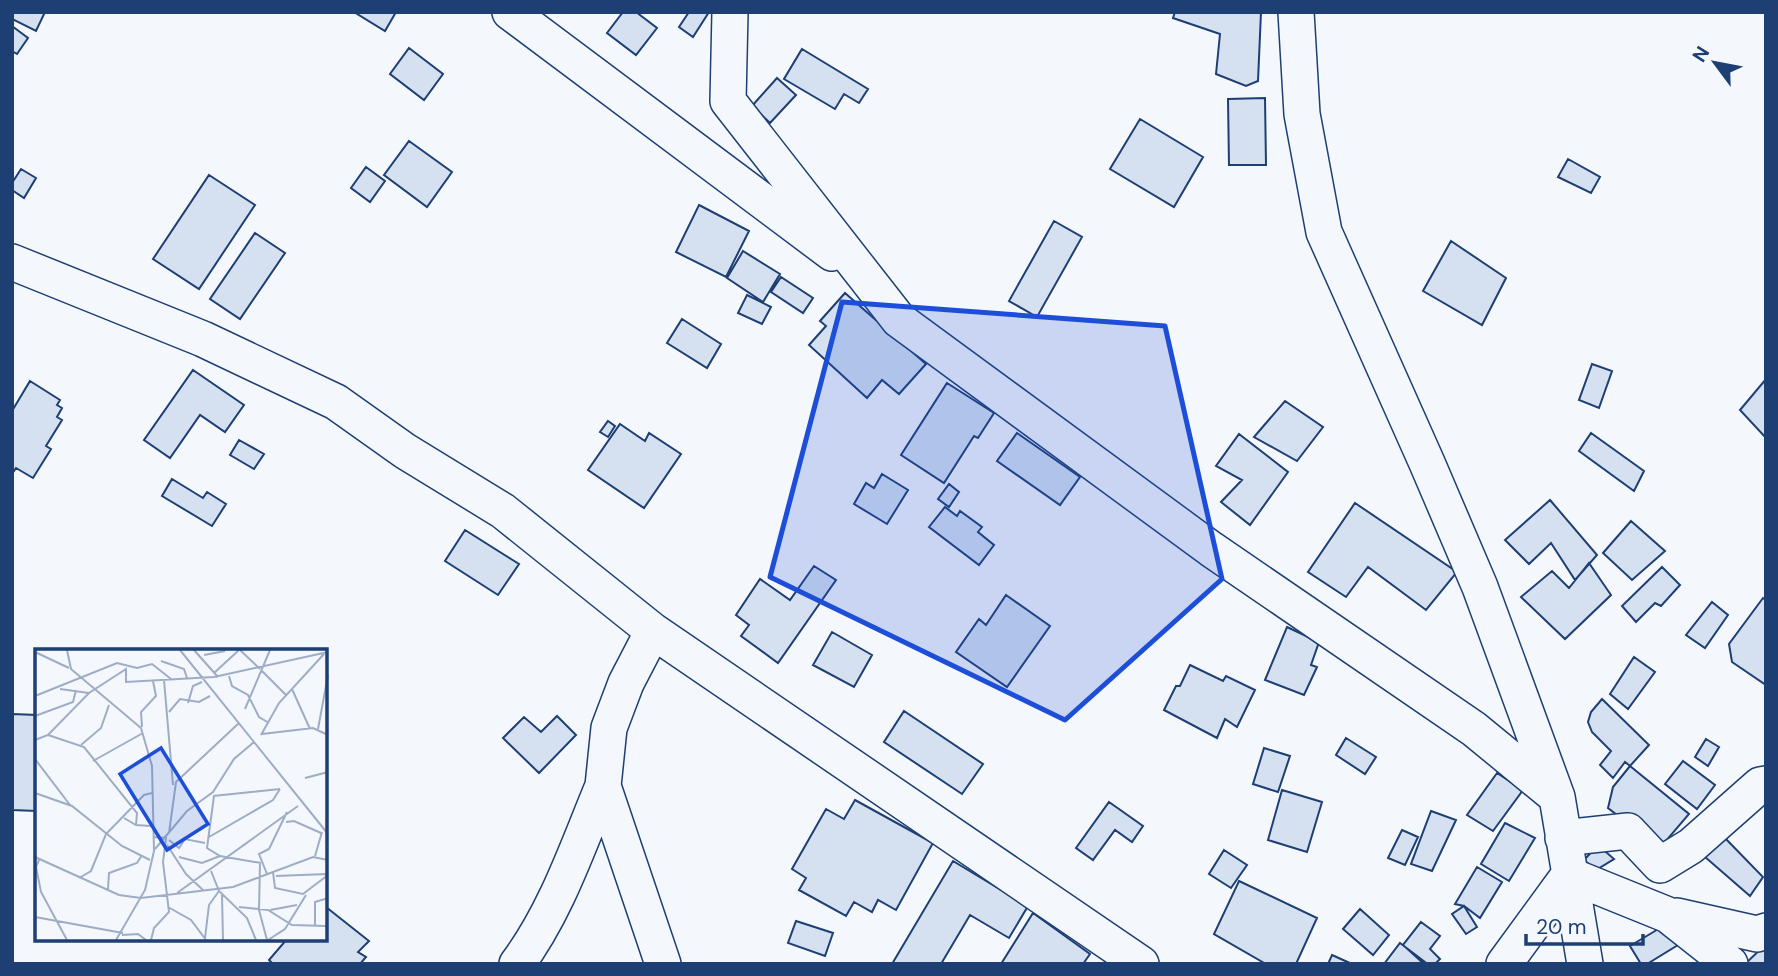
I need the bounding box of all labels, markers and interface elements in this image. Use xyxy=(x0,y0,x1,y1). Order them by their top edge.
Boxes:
north arrow xyxy=(1680,28,1750,98)
text: N xyxy=(1687,42,1715,67)
inset map xyxy=(35,649,327,941)
scale bar xyxy=(1526,902,1643,946)
text: 20 m xyxy=(1536,913,1587,941)

